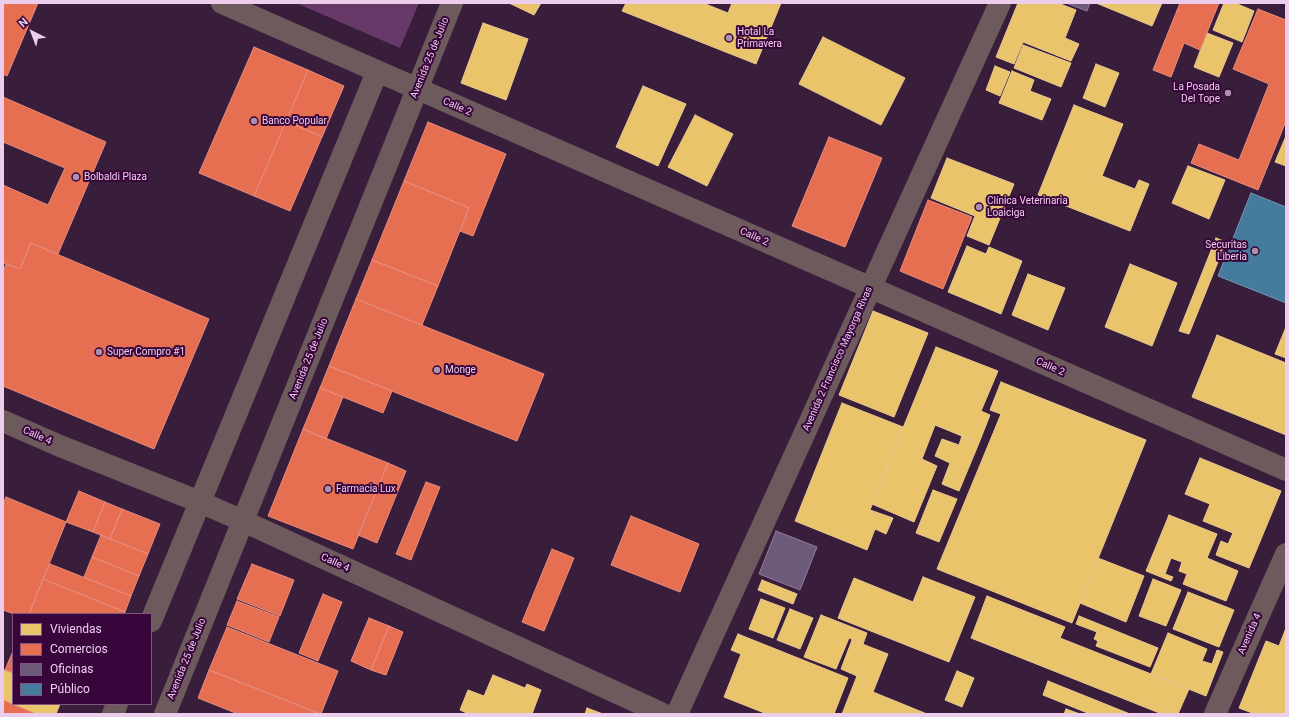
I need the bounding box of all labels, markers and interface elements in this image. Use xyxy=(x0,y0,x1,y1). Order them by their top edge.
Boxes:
north arrow xyxy=(12,12,52,52)
text: N xyxy=(16,15,31,30)
street label: Avenida 25 de Julio xyxy=(408,16,452,100)
place label: Hotal La Primavera xyxy=(737,26,782,50)
marker: Hotal La Primavera xyxy=(724,33,734,43)
place label: La Posada Del Tope xyxy=(1173,81,1220,104)
marker: La Posada Del Tope xyxy=(1223,88,1233,98)
street label: Calle 2 xyxy=(441,95,473,119)
place label: Banco Popular xyxy=(262,115,327,127)
marker: Banco Popular xyxy=(249,116,259,126)
place label: Bolbaldi Plaza xyxy=(84,171,147,183)
marker: Bolbaldi Plaza xyxy=(71,172,81,182)
place label: Clínica Veterinaria Loaiciga xyxy=(987,195,1068,218)
marker: Clínica Veterinaria Loaiciga xyxy=(974,202,984,212)
street label: Calle 2 xyxy=(738,225,770,249)
place label: Securitas Liberia xyxy=(1205,239,1247,262)
marker: Securitas Liberia xyxy=(1250,246,1260,256)
street label: Avenida 2 Francisco Mayorga Rivas xyxy=(801,285,875,433)
street label: Avenida 25 de Julio xyxy=(287,317,331,401)
place label: Super Compro #1 xyxy=(107,346,185,358)
marker: Super Compro #1 xyxy=(94,347,104,357)
street label: Calle 2 xyxy=(1034,355,1066,379)
place label: Monge xyxy=(445,364,476,376)
marker: Monge xyxy=(432,365,442,375)
street label: Calle 4 xyxy=(21,424,53,448)
place label: Farmacia Lux xyxy=(336,483,396,495)
marker: Farmacia Lux xyxy=(323,484,333,494)
street label: Calle 4 xyxy=(319,551,351,575)
street label: Avenida 4 xyxy=(1236,612,1264,656)
legend xyxy=(12,613,152,705)
street label: Avenida 25 de Julio xyxy=(165,617,209,701)
text: Viviendas xyxy=(50,622,102,636)
text: Comercios xyxy=(50,642,108,656)
text: Oficinas xyxy=(50,662,93,676)
text: Público xyxy=(50,682,90,696)

